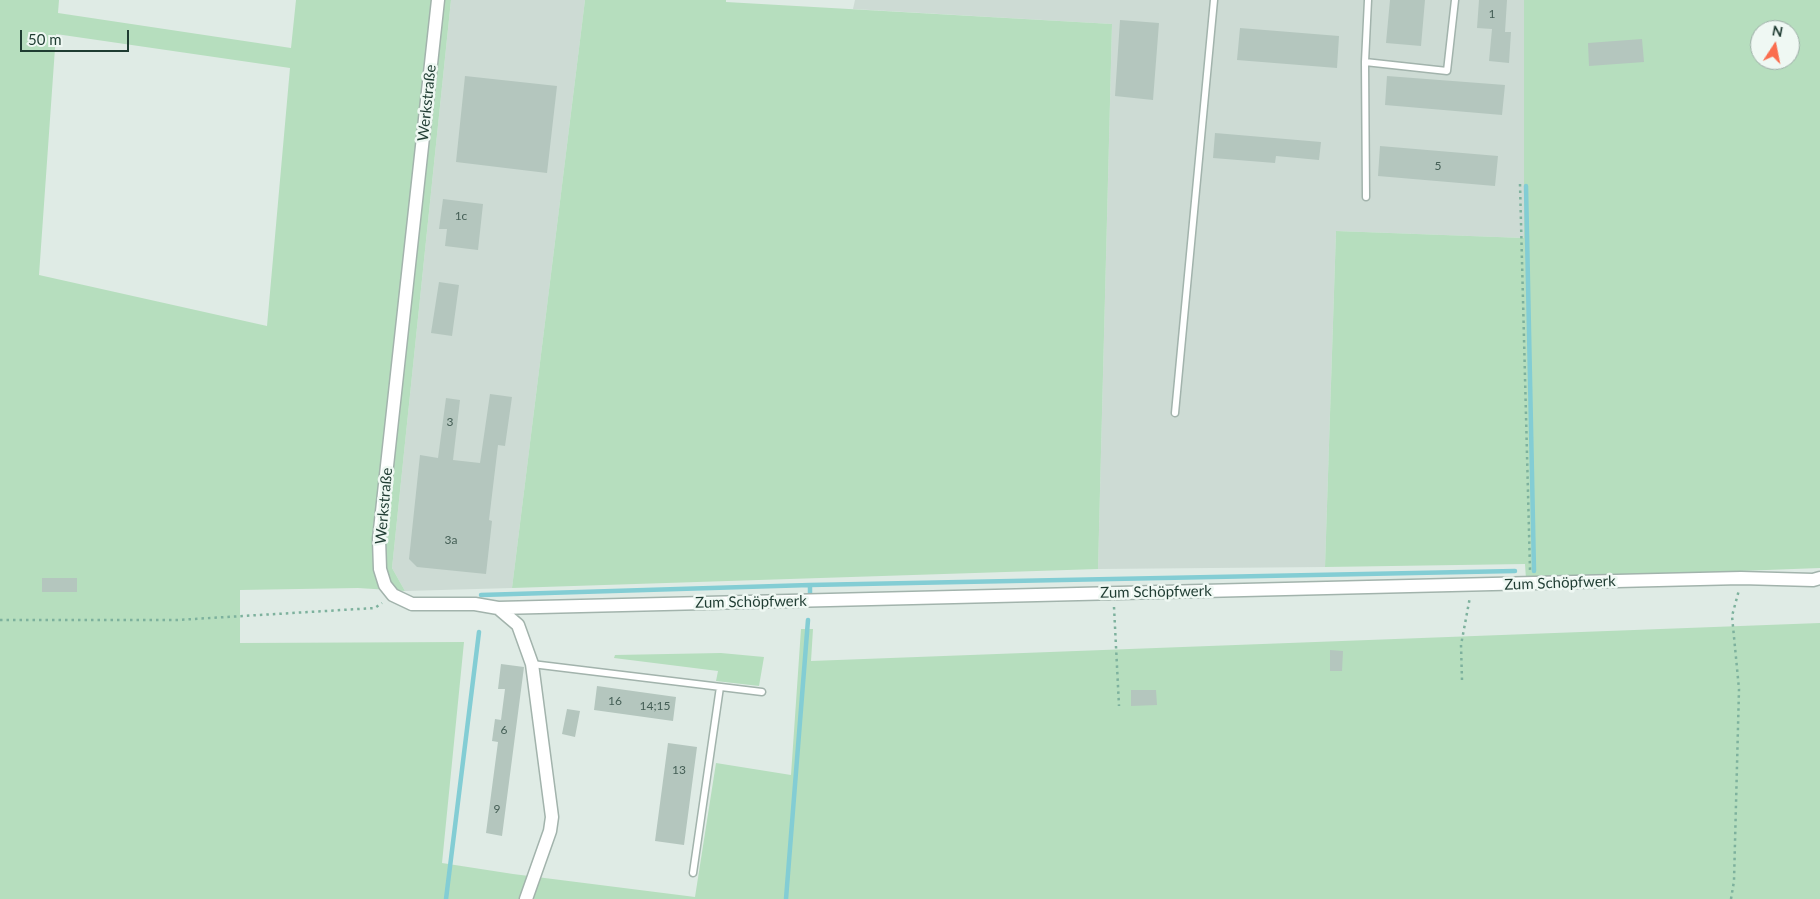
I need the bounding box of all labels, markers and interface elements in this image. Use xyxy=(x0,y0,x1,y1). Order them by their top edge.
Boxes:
house number: 1 xyxy=(1489,7,1495,21)
scale bar xyxy=(22,20,131,52)
north arrow xyxy=(1750,20,1800,70)
text: N xyxy=(1771,21,1785,40)
text: 50 m xyxy=(28,30,62,48)
street label: Werkstraße xyxy=(414,64,440,142)
house number: 5 xyxy=(1435,159,1441,173)
house number: 1c xyxy=(455,209,467,223)
house number: 3 xyxy=(447,415,453,429)
street label: Werkstraße xyxy=(372,467,396,545)
house number: 3a xyxy=(445,533,457,547)
street label: Zum Schöpfwerk xyxy=(1504,572,1616,594)
street label: Zum Schöpfwerk xyxy=(1100,582,1212,602)
street label: Zum Schöpfwerk xyxy=(695,592,807,612)
house number: 16 xyxy=(608,694,622,708)
house number: 14;15 xyxy=(640,699,670,713)
house number: 6 xyxy=(501,723,507,737)
house number: 13 xyxy=(672,763,686,777)
house number: 9 xyxy=(494,802,500,816)

